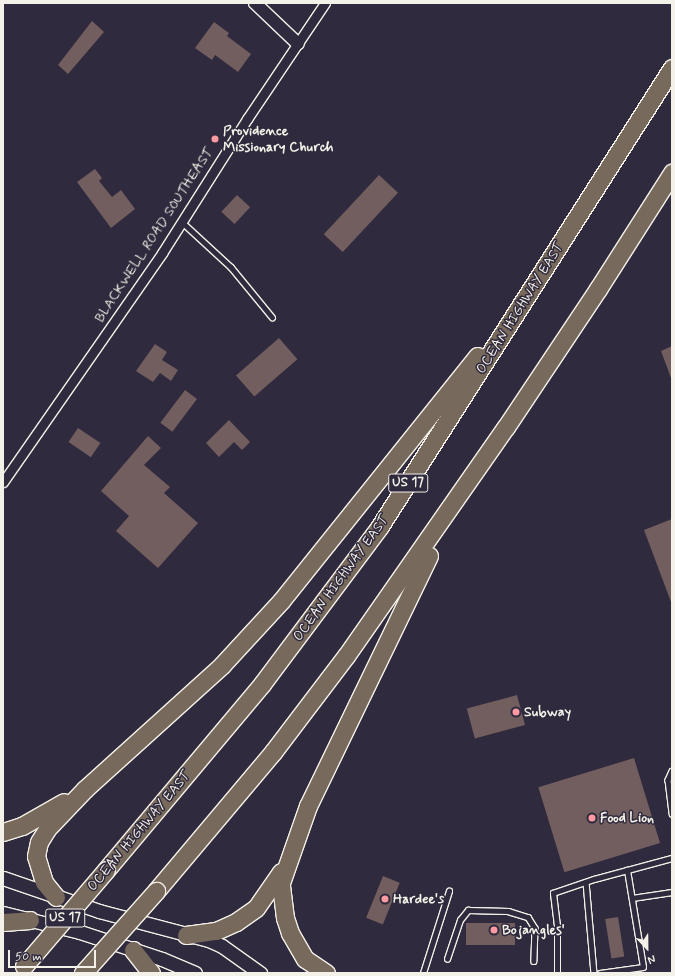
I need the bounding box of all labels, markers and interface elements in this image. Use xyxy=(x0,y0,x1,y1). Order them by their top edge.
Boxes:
place label: Providence Missionary Church xyxy=(223,123,333,156)
marker: Providence Missionary Church xyxy=(210,134,220,144)
street label: BLACKWELL ROAD SOUTHEAST xyxy=(92,145,216,325)
street label: OCEAN HIGHWAY EAST xyxy=(472,239,568,377)
road number: US 17 xyxy=(388,472,428,494)
street label: OCEAN HIGHWAY EAST xyxy=(289,511,393,645)
place label: Subway xyxy=(524,704,571,720)
marker: Subway xyxy=(511,707,521,717)
street label: OCEAN HIGHWAY EAST xyxy=(83,767,195,895)
place label: Food Lion xyxy=(600,810,655,826)
marker: Food Lion xyxy=(587,813,597,823)
place label: Hardee's xyxy=(393,891,444,907)
marker: Hardee's xyxy=(380,894,390,904)
road number: US 17 xyxy=(45,907,85,929)
place label: Bojangles' xyxy=(502,922,565,938)
marker: Bojangles' xyxy=(489,925,499,935)
north arrow xyxy=(627,928,667,968)
scale bar xyxy=(10,942,98,968)
text: 50 m xyxy=(15,949,42,965)
text: N xyxy=(645,951,658,967)

